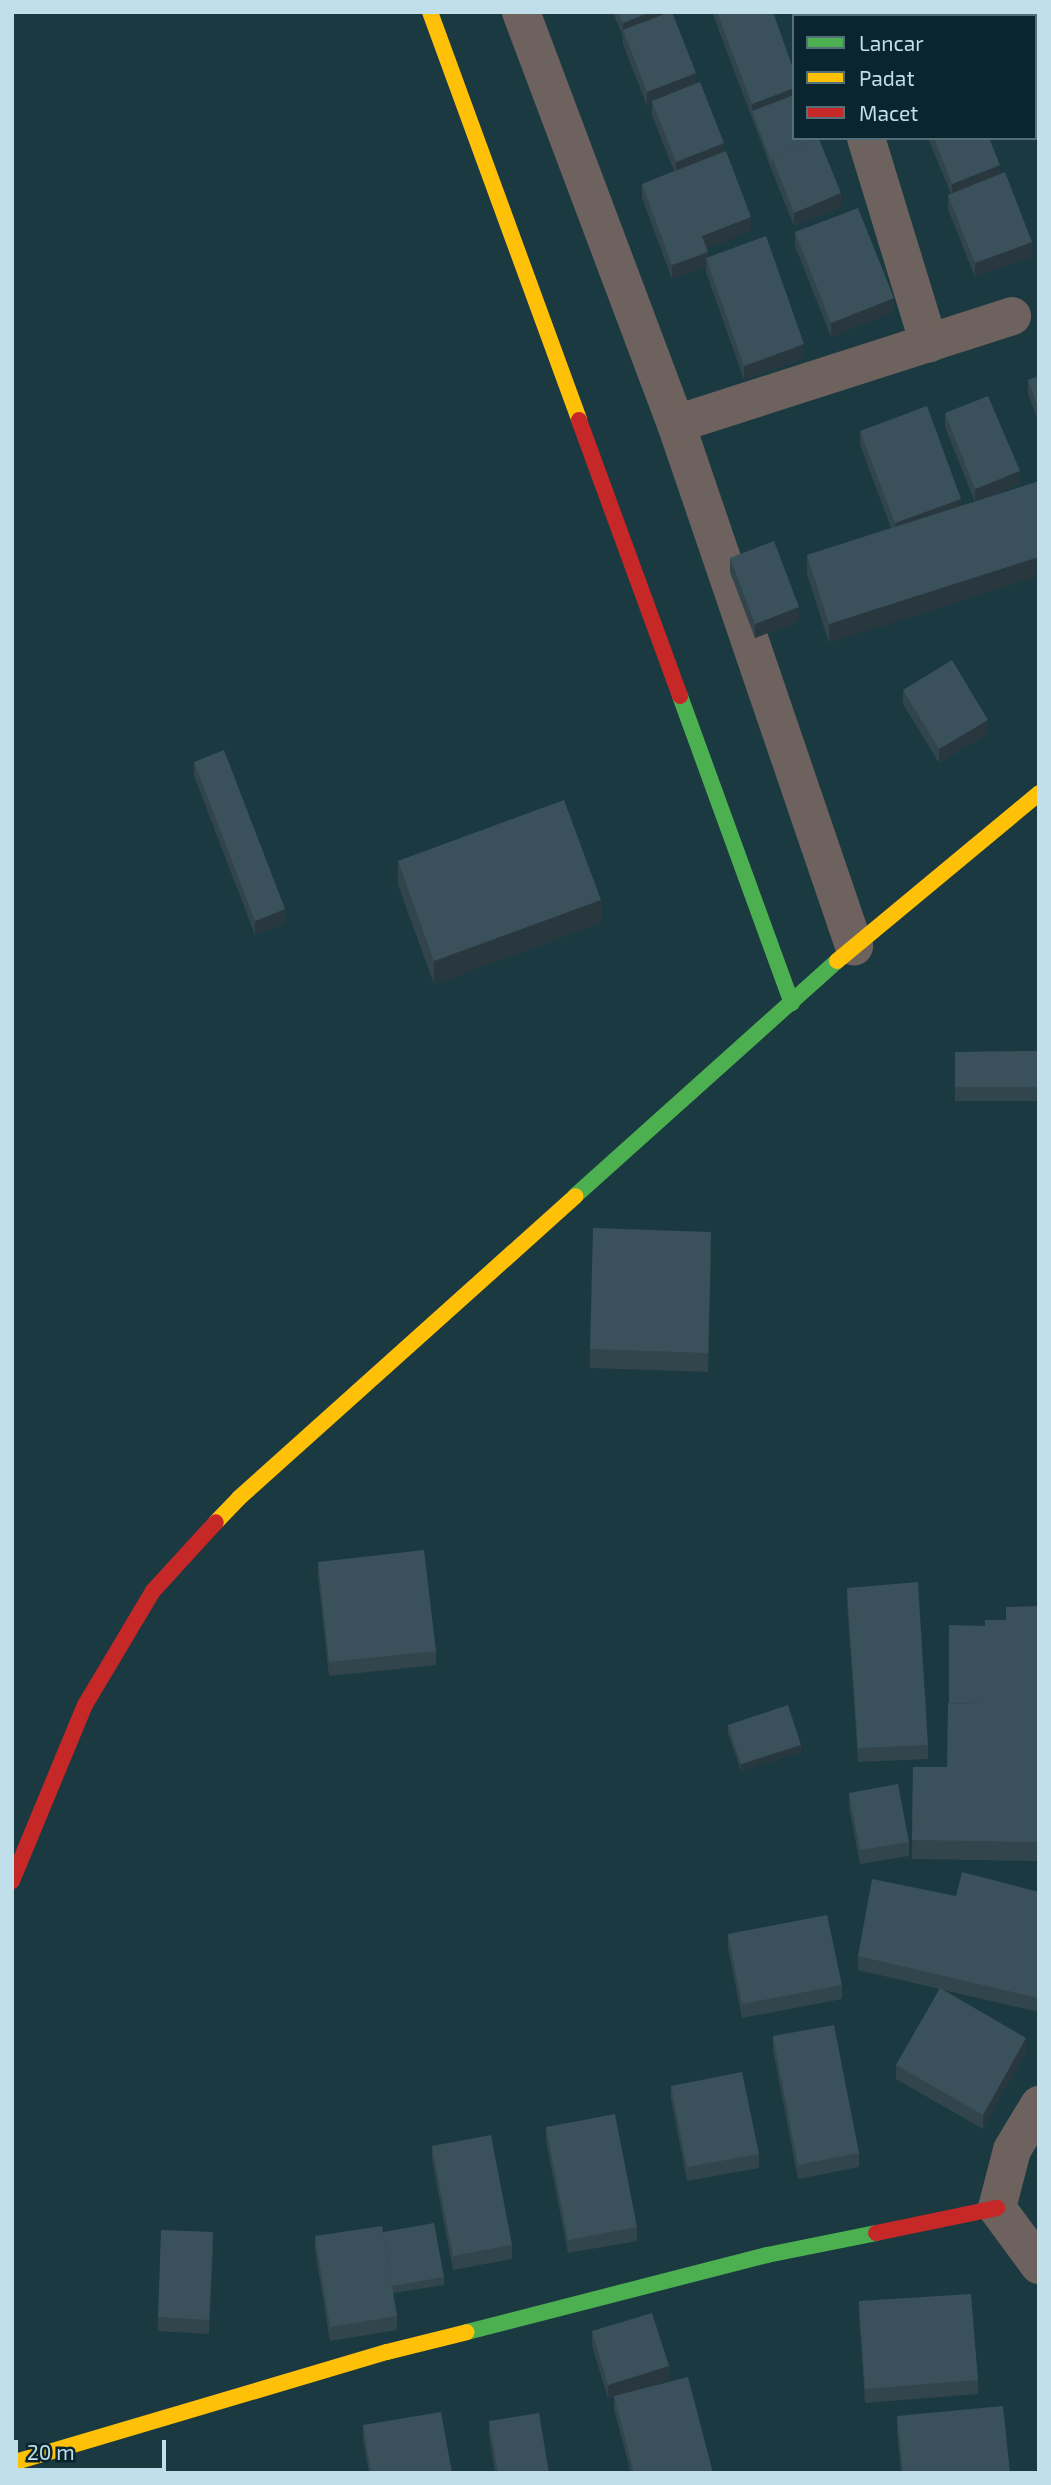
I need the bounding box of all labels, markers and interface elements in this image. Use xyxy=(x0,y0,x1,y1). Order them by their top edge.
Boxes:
legend xyxy=(792,14,1037,140)
text: Lancar xyxy=(859,30,924,55)
text: Padat xyxy=(859,65,914,90)
text: Macet xyxy=(859,100,918,125)
scale bar xyxy=(18,2426,170,2470)
text: 20 m xyxy=(27,2439,75,2464)

